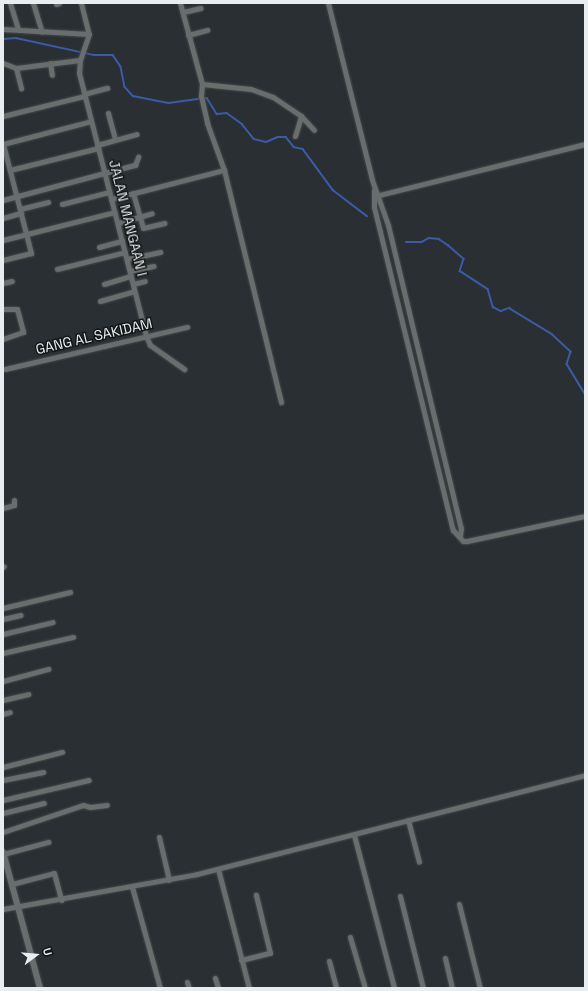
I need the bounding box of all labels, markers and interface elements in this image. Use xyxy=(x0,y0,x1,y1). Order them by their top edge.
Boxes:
street label: JALAN MANGAAN I xyxy=(105,158,151,278)
street label: GANG AL SAKIDAM xyxy=(34,314,154,358)
north arrow xyxy=(16,935,56,975)
text: U xyxy=(40,946,55,957)

